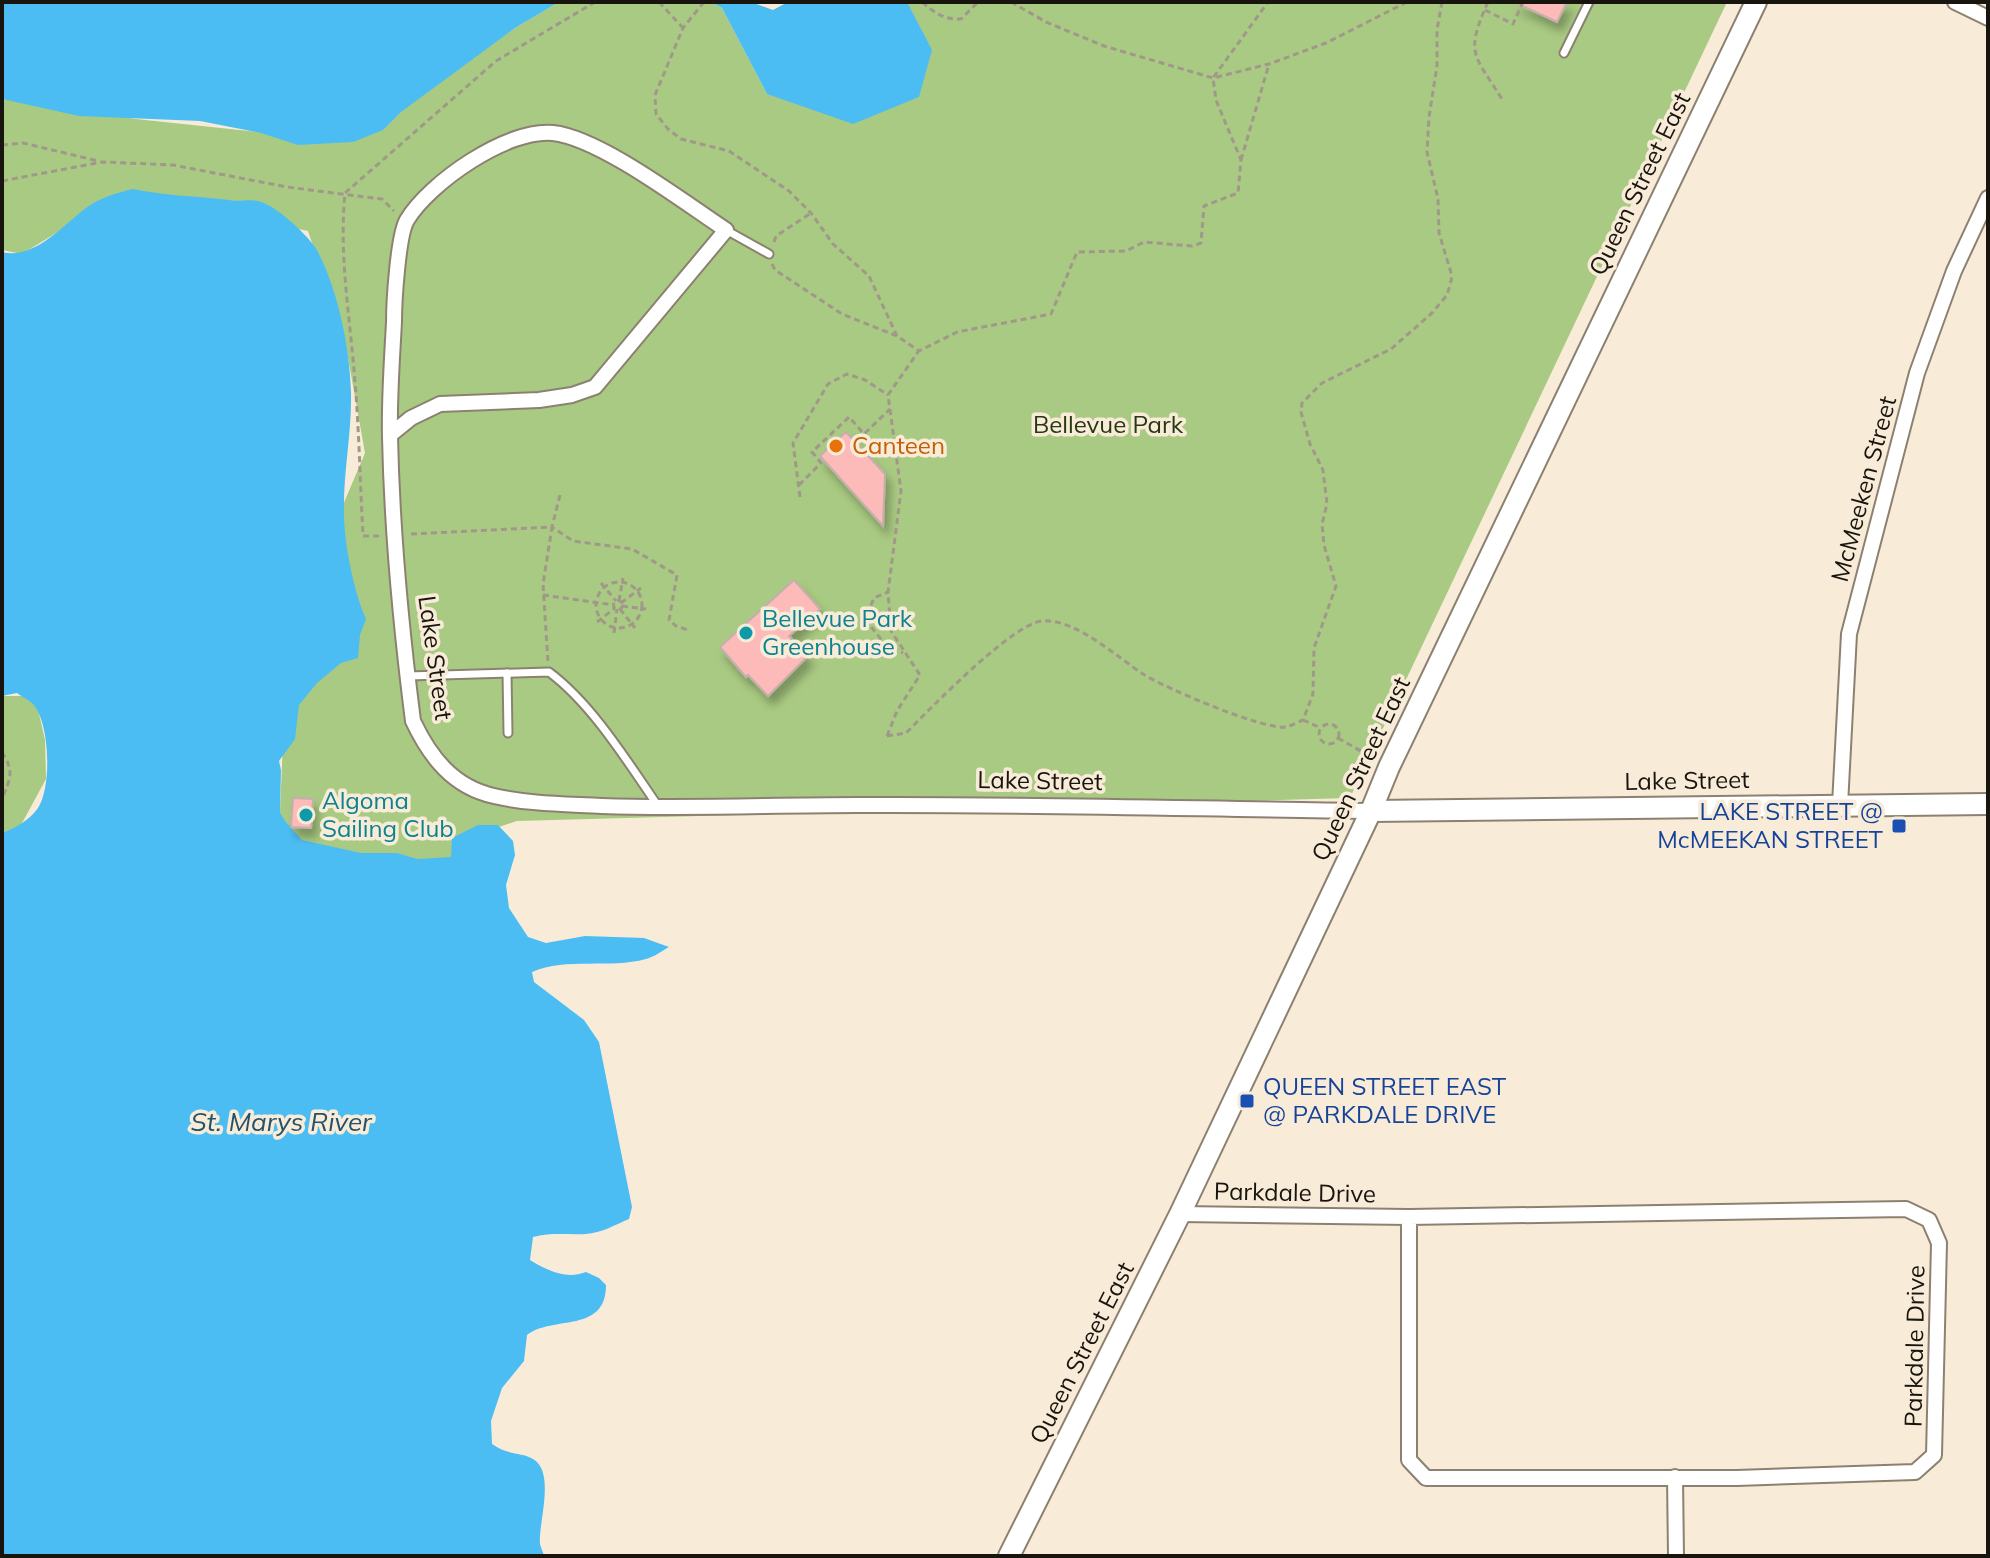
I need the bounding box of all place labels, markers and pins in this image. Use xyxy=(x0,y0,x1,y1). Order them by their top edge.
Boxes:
place label: Canteen xyxy=(852,430,945,460)
marker: Canteen xyxy=(827,437,845,455)
place label: Bellevue Park Greenhouse xyxy=(762,603,913,661)
marker: Bellevue Park Greenhouse xyxy=(737,624,755,642)
place label: Algoma Sailing Club xyxy=(322,785,454,843)
place label: LAKE STREET @ McMEEKAN STREET xyxy=(1657,796,1883,854)
marker: Algoma Sailing Club xyxy=(297,806,315,824)
marker: LAKE STREET @ McMEEKAN STREET xyxy=(1890,817,1908,835)
place label: QUEEN STREET EAST @ PARKDALE DRIVE xyxy=(1263,1071,1507,1129)
marker: QUEEN STREET EAST @ PARKDALE DRIVE xyxy=(1238,1092,1256,1110)

